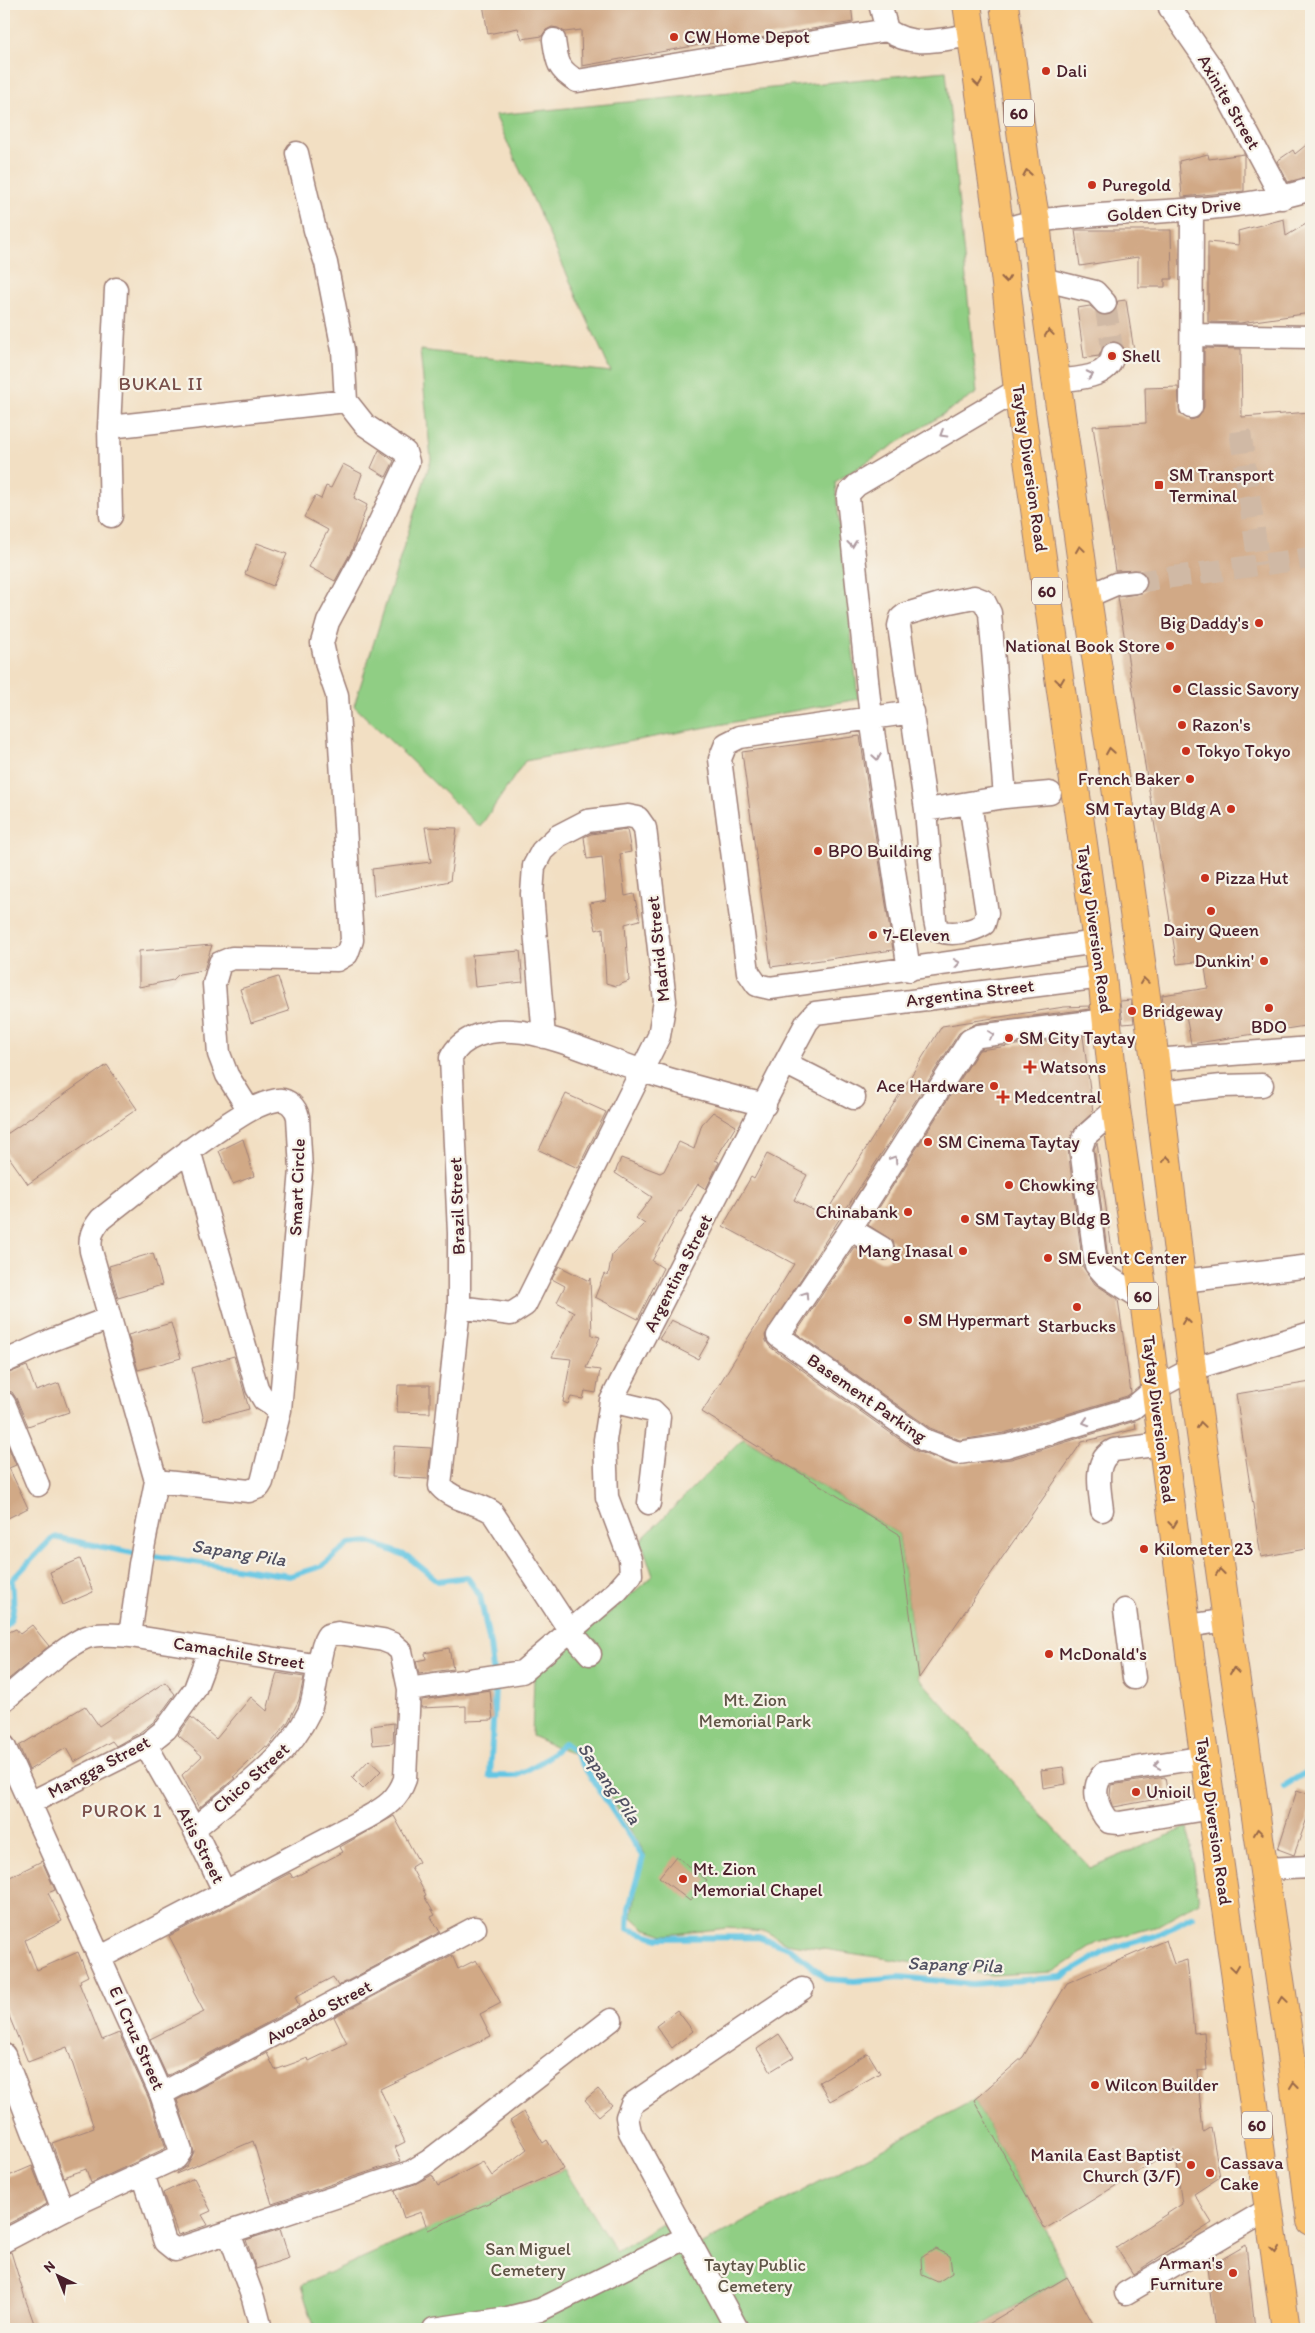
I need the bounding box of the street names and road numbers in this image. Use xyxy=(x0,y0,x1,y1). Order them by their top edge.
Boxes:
street label: Axinite Street xyxy=(1193,50,1265,154)
road number: 60 xyxy=(1004,100,1034,126)
street label: Golden City Drive xyxy=(1106,193,1242,227)
street label: Taytay Diversion Road xyxy=(1007,383,1053,554)
road number: 60 xyxy=(1032,578,1062,604)
street label: Taytay Diversion Road xyxy=(1072,844,1118,1015)
street label: Madrid Street xyxy=(641,895,675,1003)
street label: Argentina Street xyxy=(905,974,1036,1012)
street label: Smart Circle xyxy=(284,1138,310,1236)
street label: Brazil Street xyxy=(444,1157,470,1255)
street label: Argentina Street xyxy=(639,1210,717,1335)
road number: 60 xyxy=(1128,1282,1158,1310)
street label: Taytay Diversion Road xyxy=(1138,1334,1180,1505)
street label: Basement Parking xyxy=(803,1349,932,1448)
street label: Camachile Street xyxy=(172,1632,307,1674)
street label: Mangga Street xyxy=(44,1731,154,1803)
street label: Taytay Diversion Road xyxy=(1191,1736,1237,1907)
street label: Chico Street xyxy=(208,1738,294,1818)
street label: Atis Street xyxy=(172,1803,230,1887)
street label: Avocado Street xyxy=(263,1975,376,2049)
street label: E I Cruz Street xyxy=(104,1983,170,2094)
road number: 60 xyxy=(1242,2112,1272,2138)

